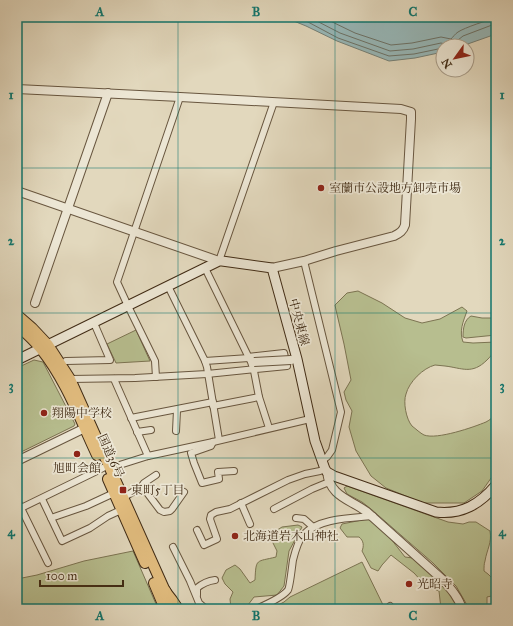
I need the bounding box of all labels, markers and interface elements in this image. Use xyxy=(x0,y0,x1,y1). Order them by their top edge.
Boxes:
text: A xyxy=(95,4,105,20)
text: B xyxy=(252,4,261,20)
text: C xyxy=(409,4,418,20)
north arrow xyxy=(435,38,475,78)
text: N xyxy=(439,55,455,71)
text: 1 xyxy=(8,87,14,103)
text: 1 xyxy=(499,87,505,103)
place label: 室蘭市公設地方卸売市場 xyxy=(329,181,461,195)
marker: 室蘭市公設地方卸売市場 xyxy=(316,183,326,193)
text: 2 xyxy=(8,233,15,249)
text: 2 xyxy=(499,233,506,249)
street label: 中央東線 xyxy=(286,297,312,347)
text: 3 xyxy=(8,378,14,394)
text: 3 xyxy=(499,378,505,394)
place label: 翔陽中学校 xyxy=(52,406,112,420)
marker: 翔陽中学校 xyxy=(39,408,49,418)
street label: 国道36号 xyxy=(95,432,127,480)
marker: 旭町会館 xyxy=(72,449,82,459)
place label: 旭町会館 xyxy=(53,461,101,475)
place label: 東町5丁目 xyxy=(131,483,185,497)
marker: 東町5丁目 xyxy=(118,485,128,495)
text: 4 xyxy=(7,524,15,540)
text: 4 xyxy=(498,524,506,540)
place label: 北海道岩木山神社 xyxy=(243,529,339,543)
marker: 北海道岩木山神社 xyxy=(230,531,240,541)
scale bar xyxy=(40,562,123,588)
text: 100 m xyxy=(46,569,77,583)
place label: 光昭寺 xyxy=(417,577,453,591)
marker: 光昭寺 xyxy=(404,579,414,589)
text: A xyxy=(95,608,105,624)
text: B xyxy=(252,608,261,624)
text: C xyxy=(409,608,418,624)

